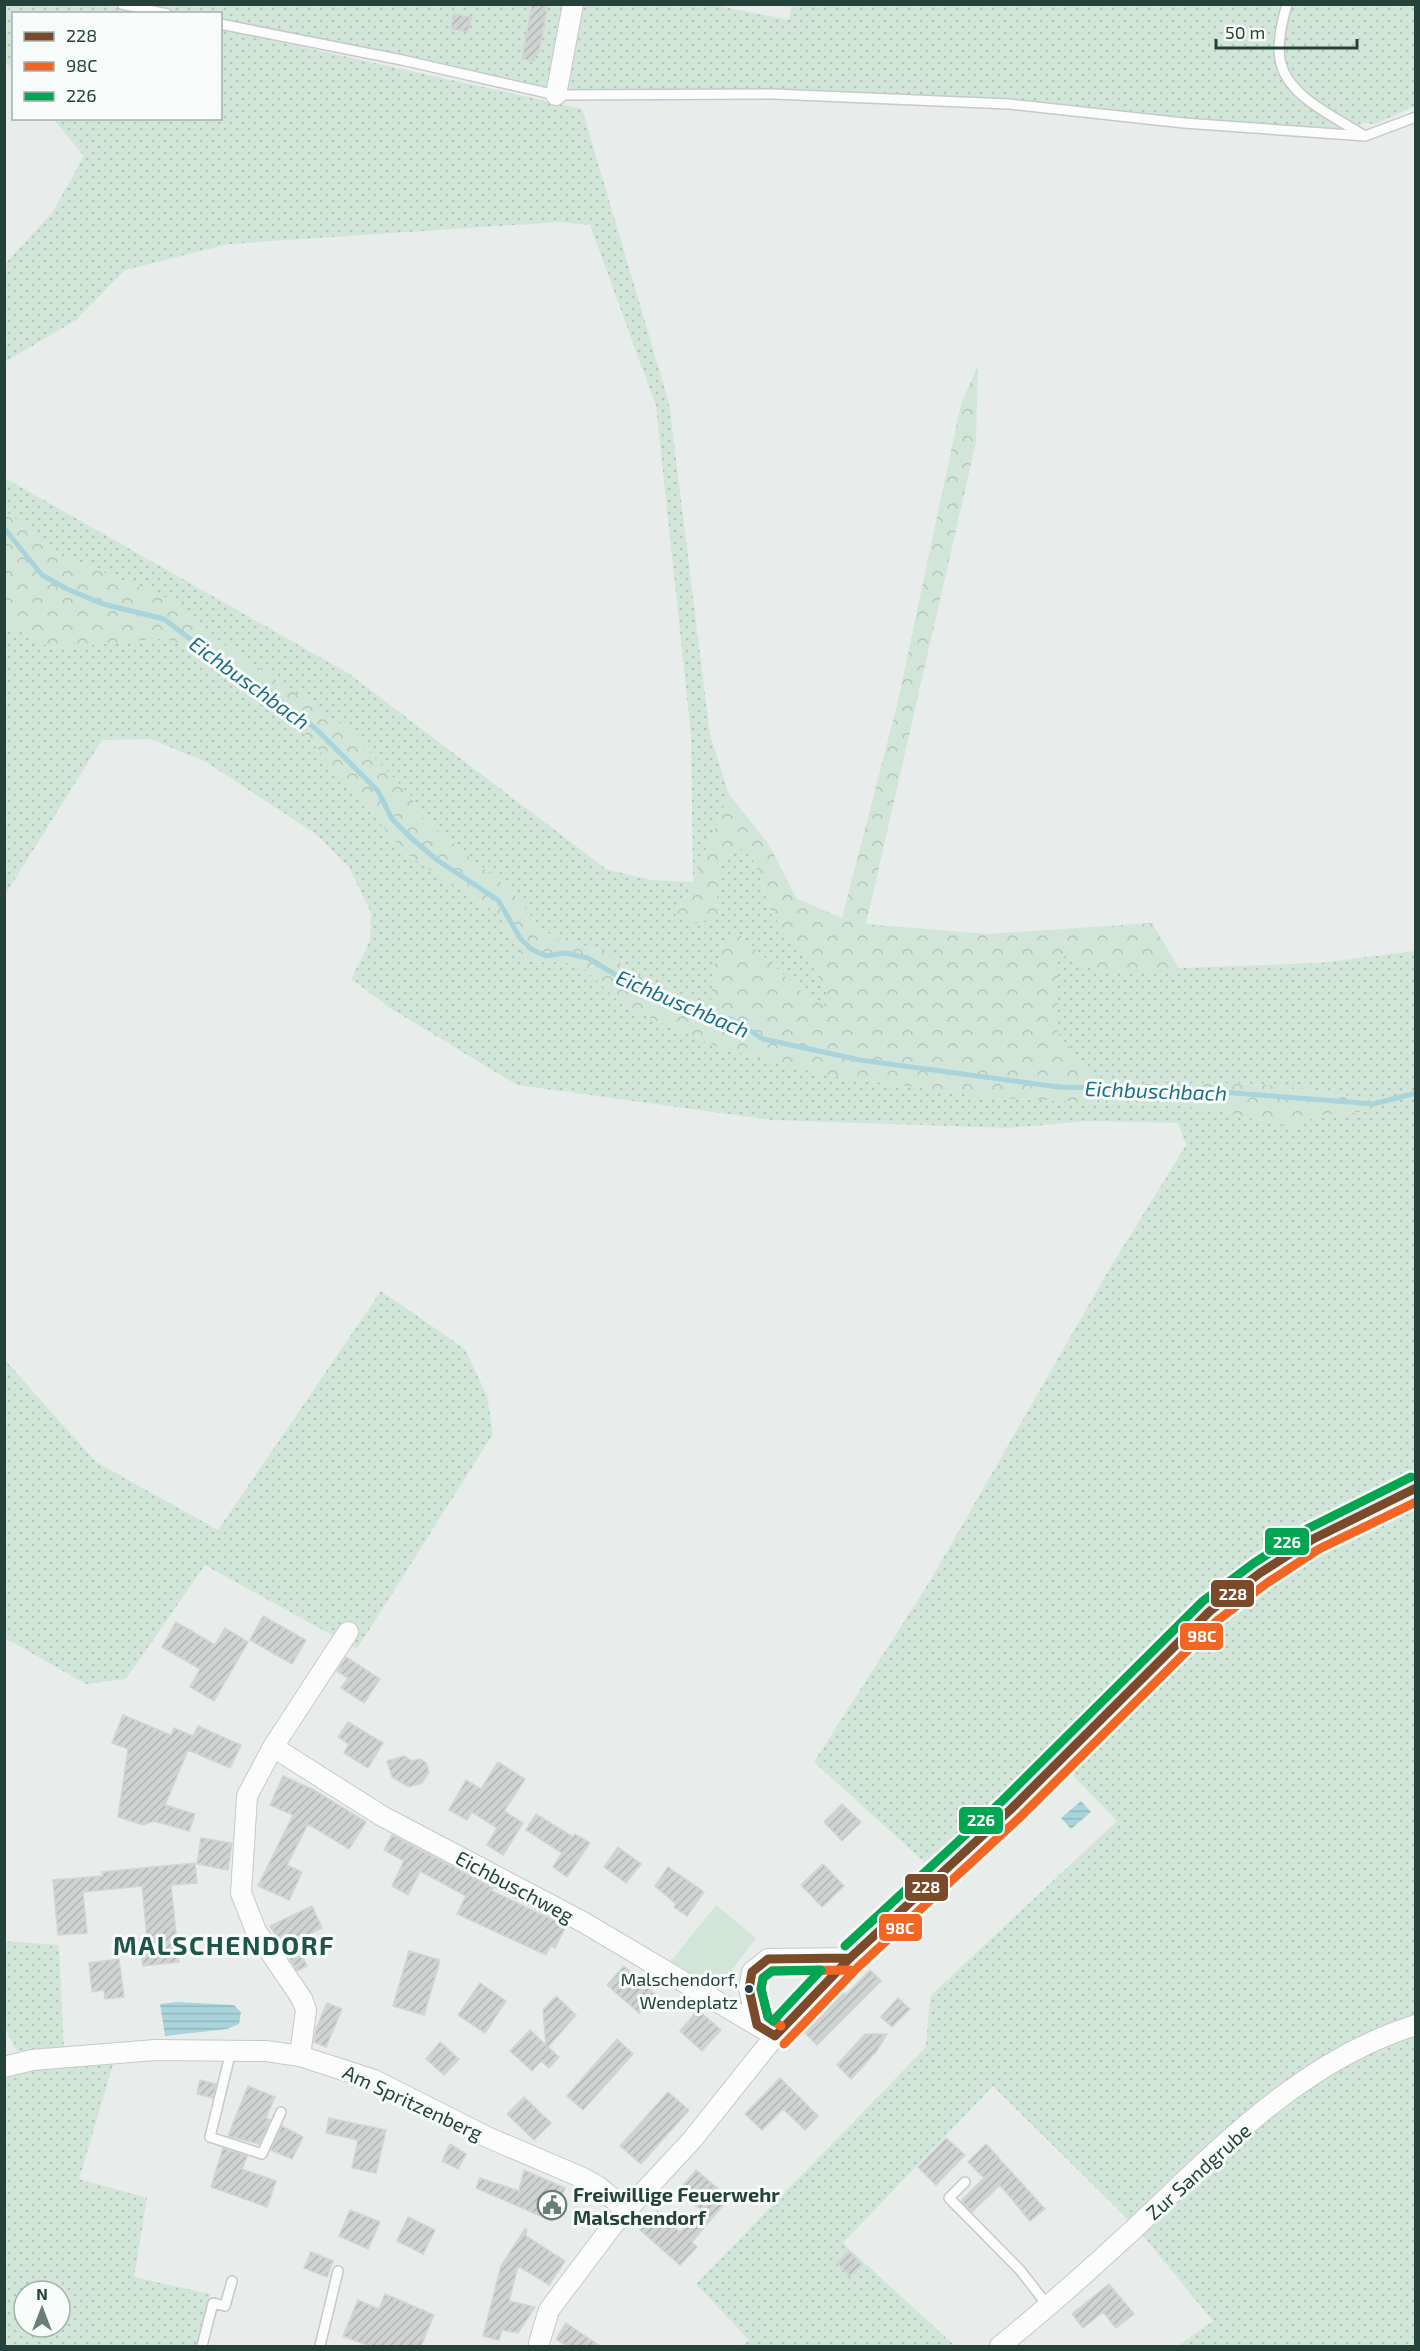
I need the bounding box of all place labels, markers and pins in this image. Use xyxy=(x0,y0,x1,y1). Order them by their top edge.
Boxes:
place label: Malschendorf, Wendeplatz xyxy=(620,1968,738,2013)
marker: Malschendorf, Wendeplatz xyxy=(743,1983,755,1995)
place label: Freiwillige Feuerwehr Malschendorf xyxy=(573,2182,780,2229)
public building icon: Freiwillige Feuerwehr Malschendorf xyxy=(536,2189,568,2221)

